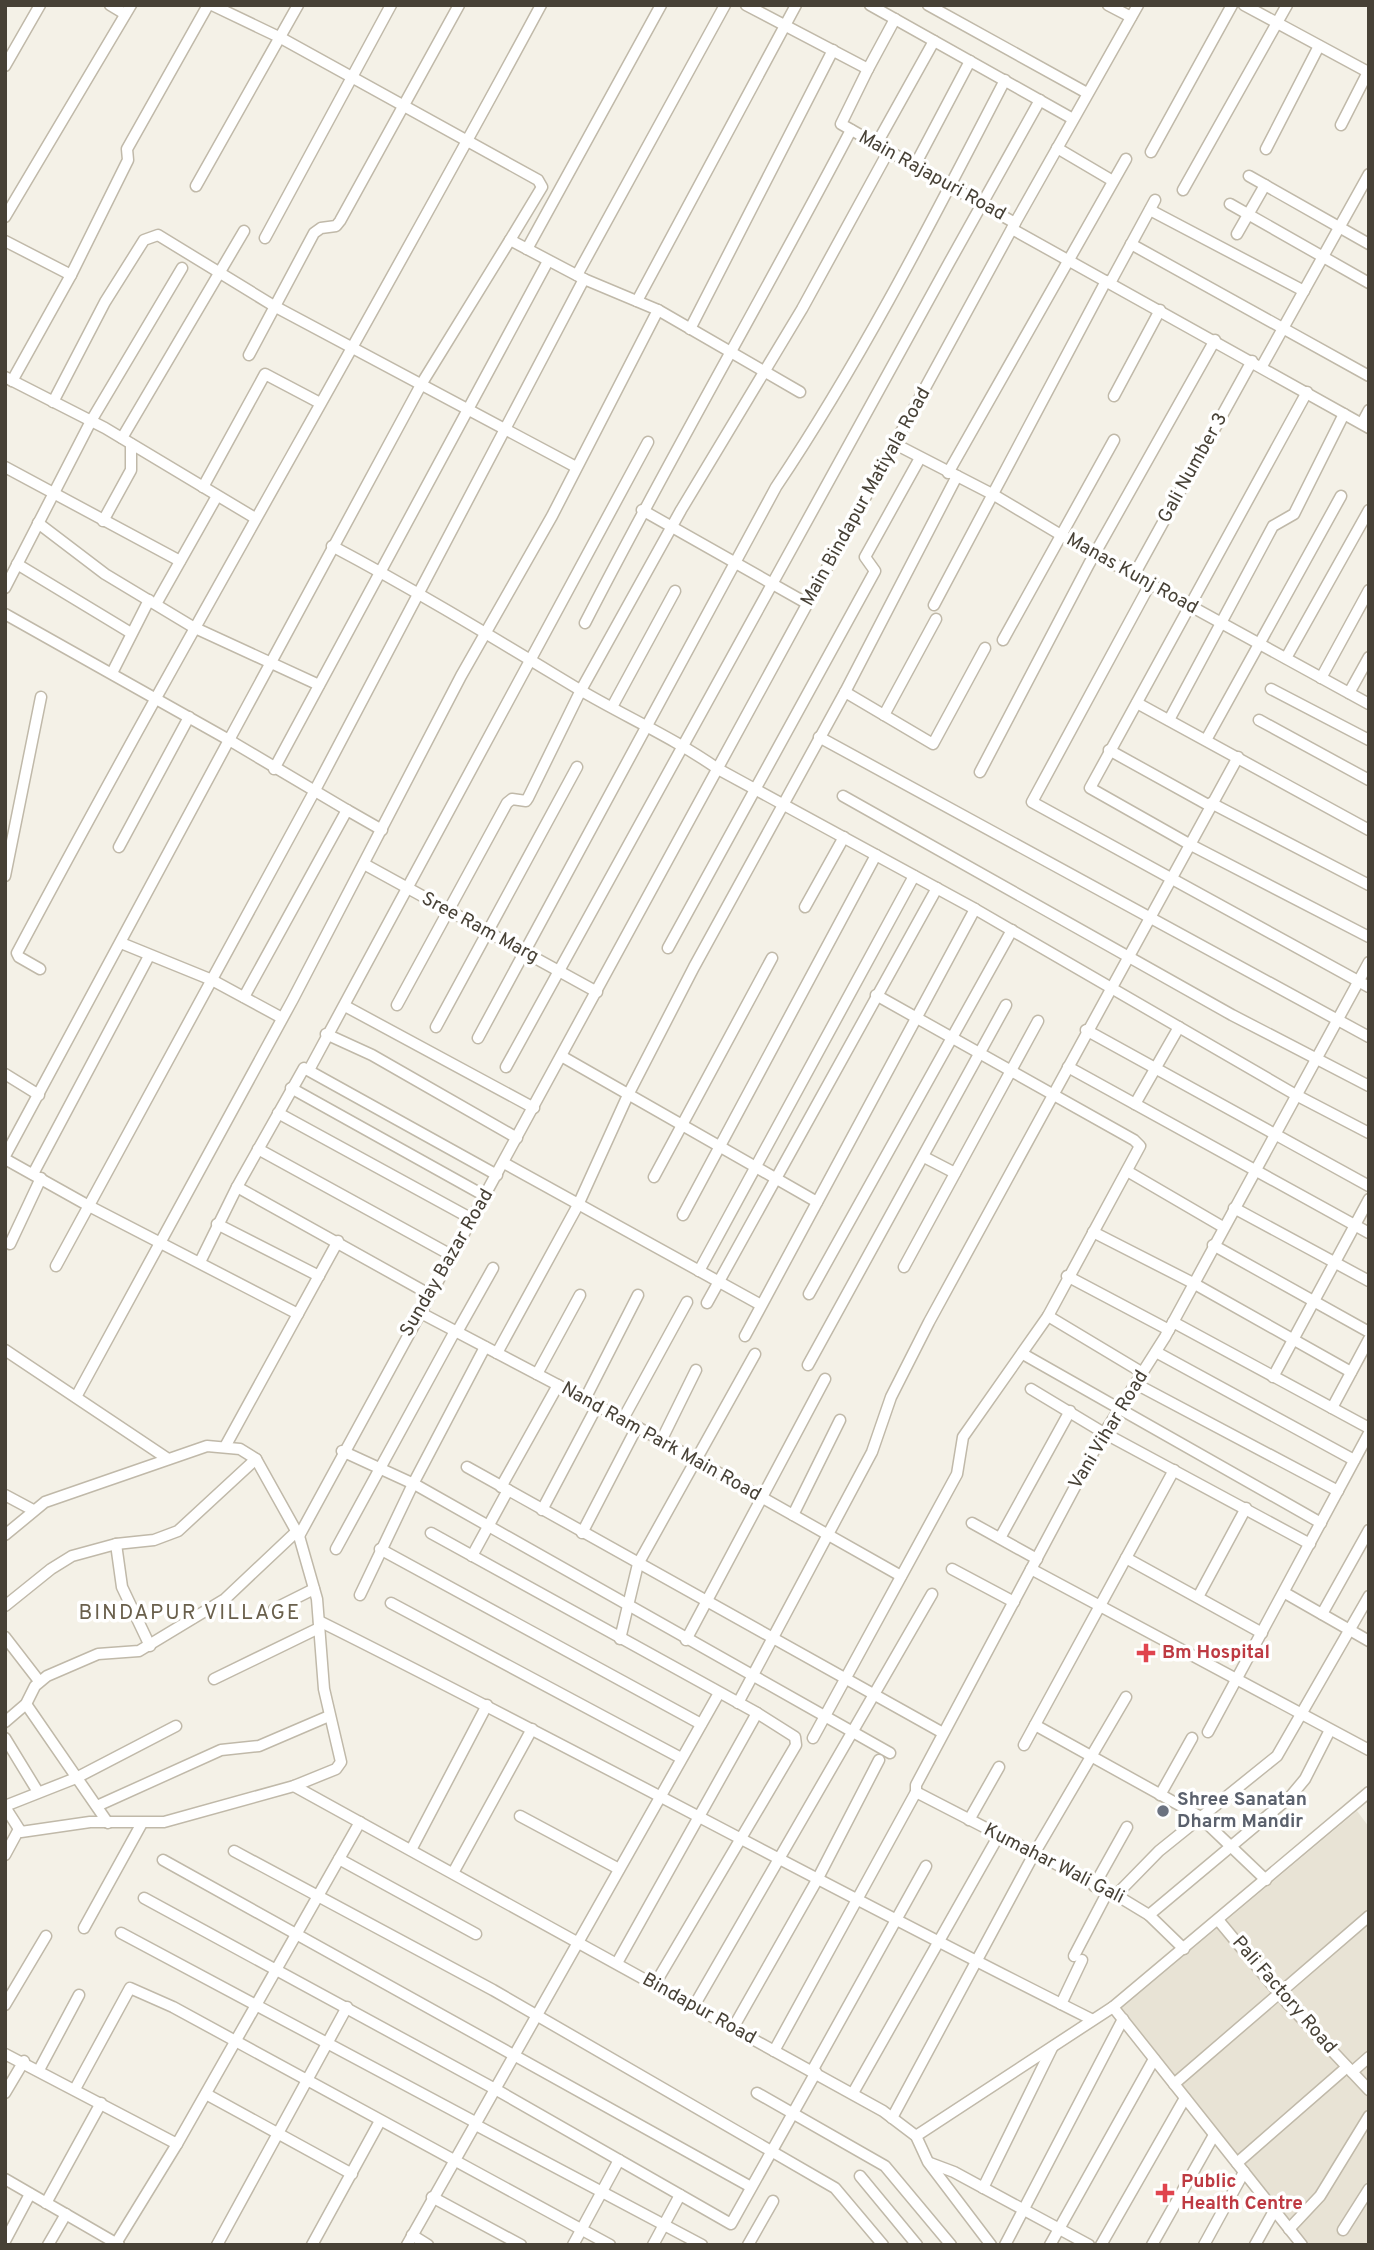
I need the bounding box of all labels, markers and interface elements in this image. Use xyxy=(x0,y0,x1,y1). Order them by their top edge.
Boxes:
street label: Main Rajapuri Road xyxy=(854,126,1010,226)
street label: Main Bindapur Matiyala Road xyxy=(796,383,936,611)
street label: Gali Number 3 xyxy=(1153,409,1233,527)
street label: Manas Kunj Road xyxy=(1062,528,1202,620)
street label: Sree Ram Marg xyxy=(417,887,543,969)
street label: Sunday Bazar Road xyxy=(395,1185,499,1341)
street label: Vani Vihar Road xyxy=(1064,1366,1154,1494)
street label: Nand Ram Park Main Road xyxy=(557,1377,765,1507)
district label: BINDAPUR VILLAGE xyxy=(79,1600,301,1627)
place label: Bm Hospital xyxy=(1162,1641,1270,1665)
marker: Bm Hospital xyxy=(1136,1643,1156,1663)
place label: Shree Sanatan Dharm Mandir xyxy=(1177,1788,1307,1834)
marker: Shree Sanatan Dharm Mandir xyxy=(1155,1803,1171,1819)
street label: Kumahar Wali Gali xyxy=(980,1818,1128,1910)
street label: Pali Factory Road xyxy=(1226,1931,1342,2059)
street label: Bindapur Road xyxy=(638,1968,760,2050)
place label: Public Health Centre xyxy=(1181,2170,1303,2216)
marker: Public Health Centre xyxy=(1155,2183,1175,2203)

